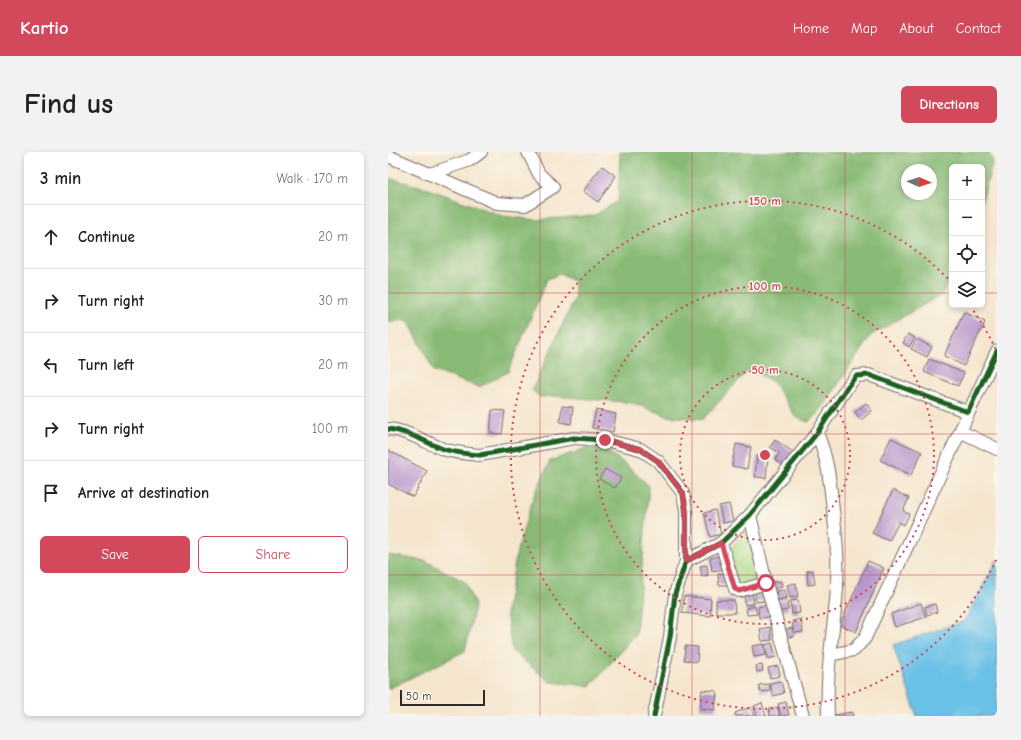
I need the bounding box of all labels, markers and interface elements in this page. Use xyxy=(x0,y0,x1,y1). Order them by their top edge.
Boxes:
text: Kartio xyxy=(20,17,69,39)
text: Home xyxy=(793,20,829,37)
text: Map xyxy=(851,20,877,37)
text: About xyxy=(899,20,934,37)
text: Contact xyxy=(956,20,1001,37)
button: Directions xyxy=(901,86,997,123)
text: Find us xyxy=(24,88,113,120)
north arrow xyxy=(901,164,937,200)
map controls xyxy=(949,164,985,308)
button: + xyxy=(949,164,985,200)
text: 3 min xyxy=(40,169,81,188)
text: Walk · 170 m xyxy=(276,171,348,186)
text: 150 m xyxy=(749,194,781,208)
button: − xyxy=(949,200,985,236)
icon: ahead xyxy=(40,226,62,248)
text: Continue xyxy=(78,228,135,246)
text: 20 m xyxy=(318,229,348,244)
button: locate xyxy=(949,236,985,272)
button: layers xyxy=(949,272,985,308)
text: 100 m xyxy=(749,279,781,293)
icon: right xyxy=(40,290,62,312)
text: Turn right xyxy=(78,292,144,310)
text: 30 m xyxy=(318,293,348,308)
icon: left xyxy=(40,354,62,376)
text: Turn left xyxy=(78,356,134,374)
text: 20 m xyxy=(318,357,348,372)
text: 50 m xyxy=(751,363,779,377)
icon: right xyxy=(40,418,62,440)
text: Turn right xyxy=(78,420,144,438)
text: 100 m xyxy=(312,421,348,436)
route end xyxy=(596,431,614,449)
centre of rings xyxy=(758,448,772,462)
icon: arrive xyxy=(40,482,62,504)
text: Arrive at destination xyxy=(78,484,209,502)
button: Save xyxy=(40,536,190,573)
button: Share xyxy=(198,536,348,573)
route start xyxy=(757,574,775,592)
scale bar xyxy=(400,688,485,707)
text: 50 m xyxy=(406,690,431,703)

